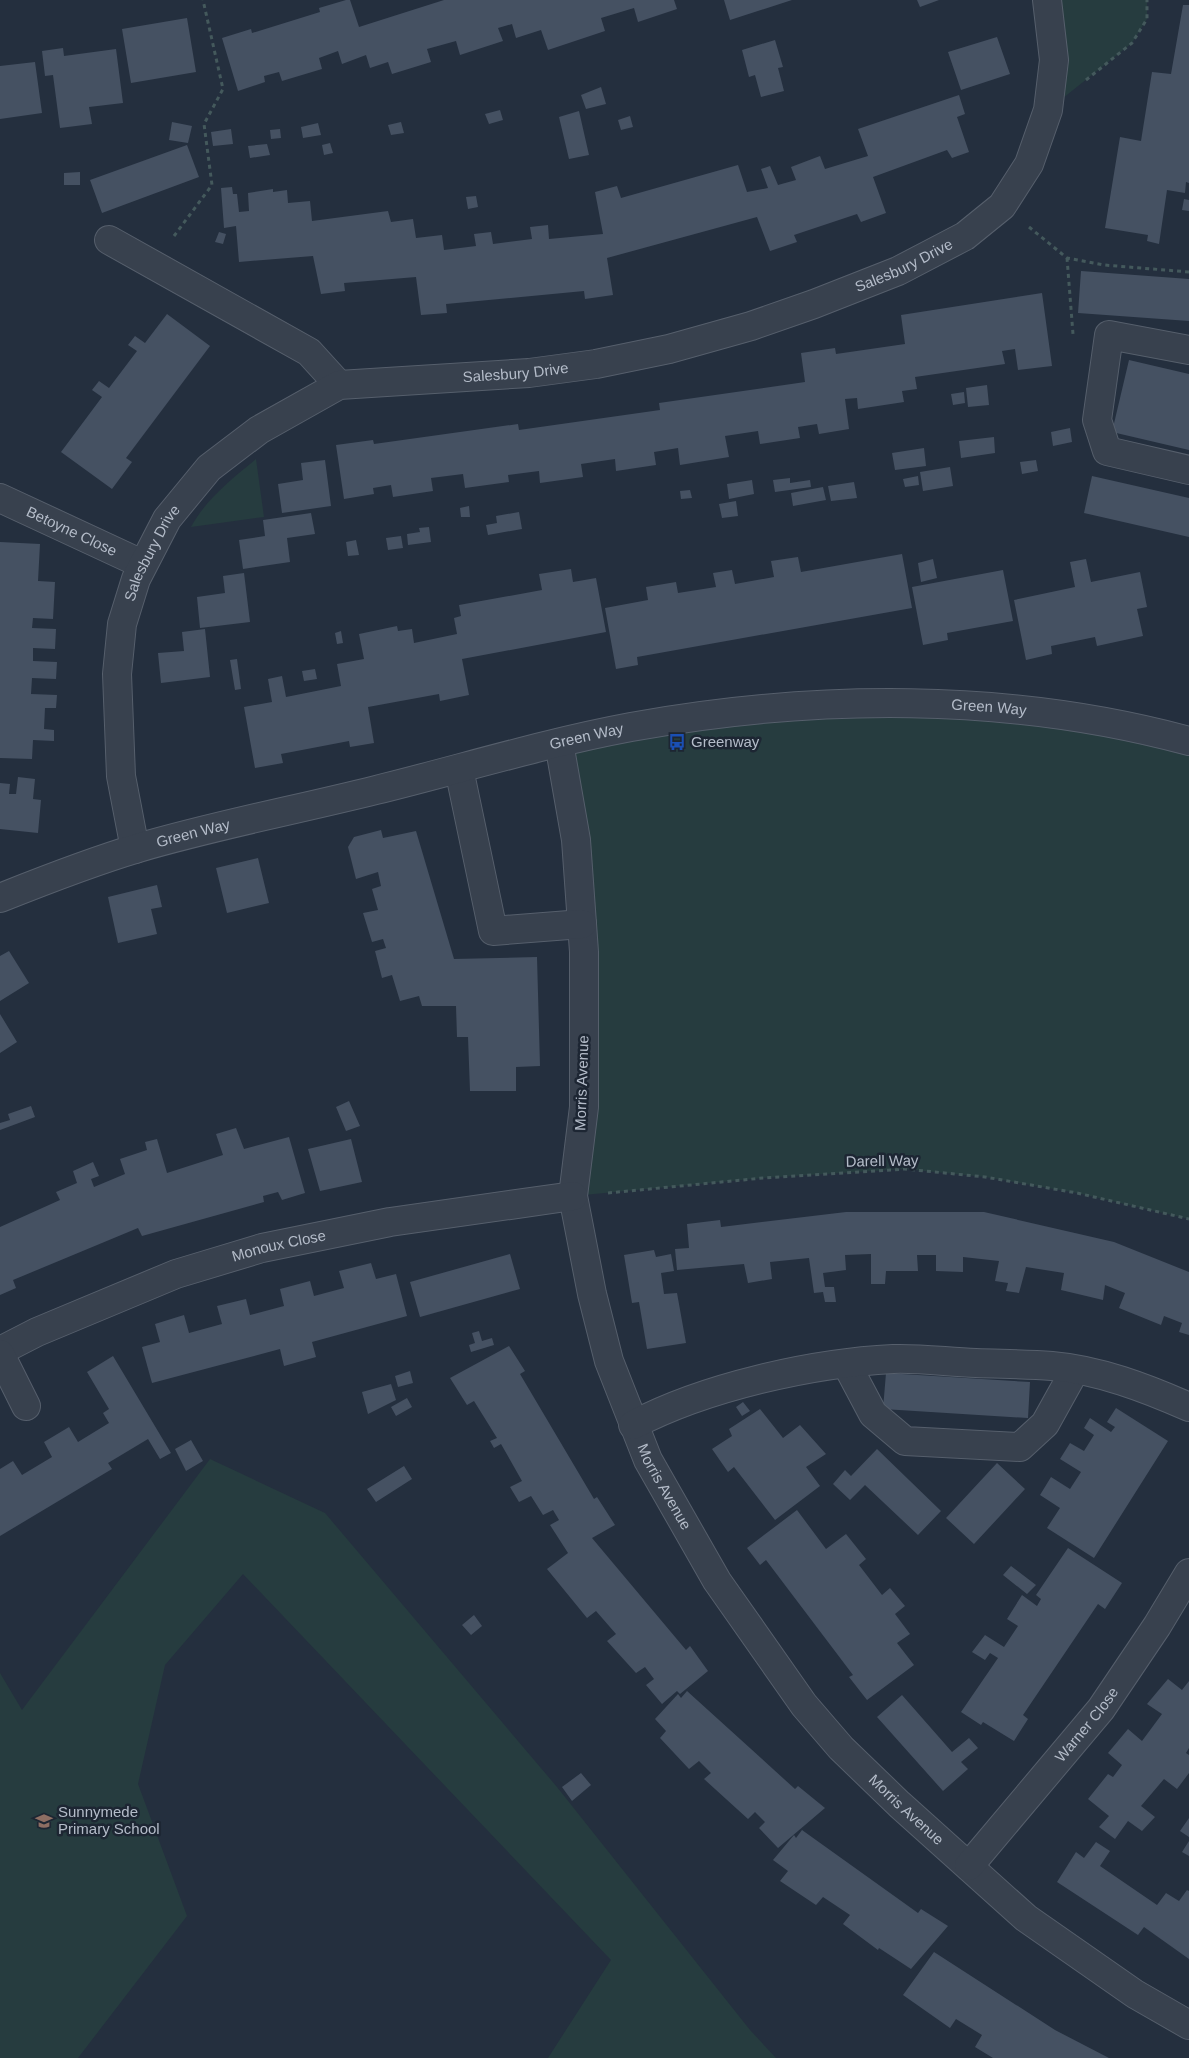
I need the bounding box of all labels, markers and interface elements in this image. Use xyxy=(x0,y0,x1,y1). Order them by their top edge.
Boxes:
street label: Salesbury Drive xyxy=(852,235,955,295)
street label: Salesbury Drive xyxy=(462,359,569,385)
street label: Salesbury Drive xyxy=(121,501,183,603)
street label: Betoyne Close xyxy=(24,503,120,559)
street label: Green Way xyxy=(951,696,1028,718)
street label: Green Way xyxy=(548,720,625,753)
bus stop icon: Greenway xyxy=(667,732,687,752)
place label: Greenway xyxy=(691,733,760,750)
street label: Green Way xyxy=(154,815,232,850)
street label: Morris Avenue xyxy=(571,1035,592,1131)
street label: Darell Way xyxy=(845,1151,919,1170)
street label: Monoux Close xyxy=(230,1226,327,1265)
street label: Morris Avenue xyxy=(634,1441,695,1533)
street label: Warner Close xyxy=(1051,1684,1121,1765)
street label: Morris Avenue xyxy=(866,1771,947,1848)
place label: Sunnymede Primary School xyxy=(58,1803,160,1837)
school or university icon: Sunnymede Primary School xyxy=(34,1811,54,1831)

